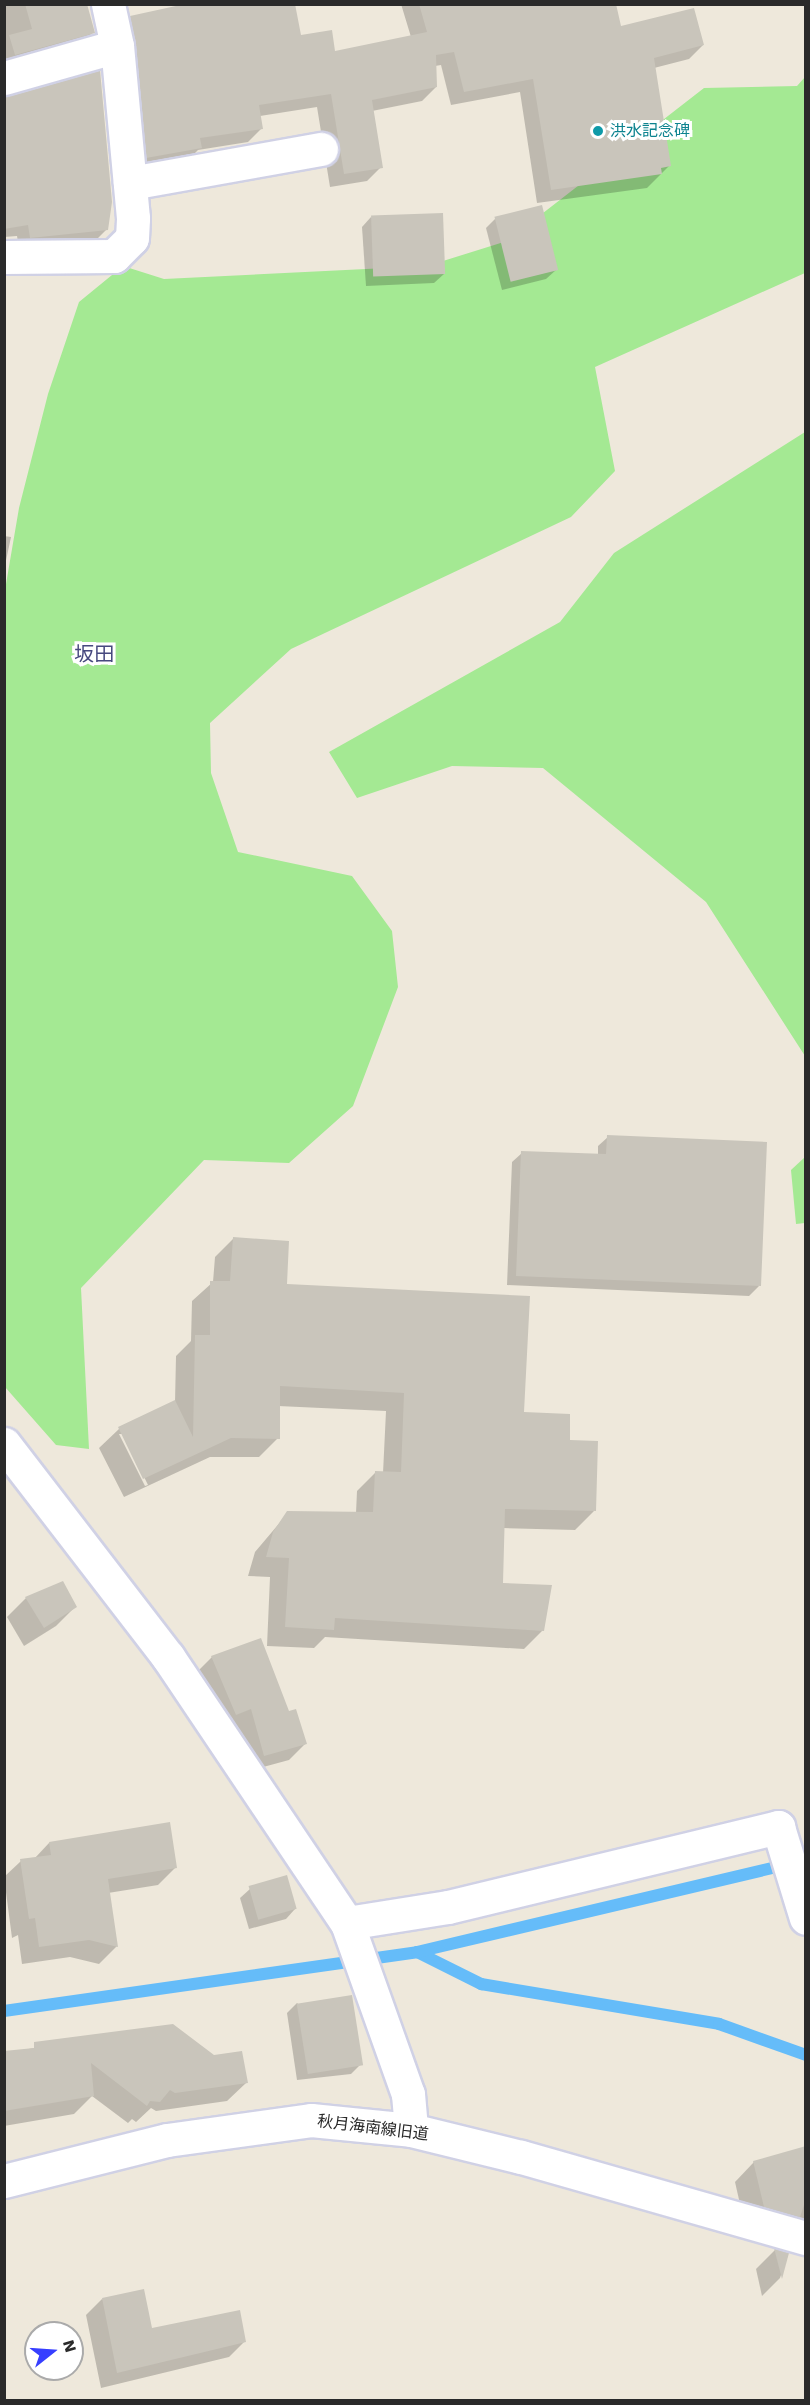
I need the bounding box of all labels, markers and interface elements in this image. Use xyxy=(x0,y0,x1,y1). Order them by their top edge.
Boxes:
place label: 洪水記念碑 xyxy=(610,121,690,141)
marker: 洪水記念碑 xyxy=(591,124,605,138)
district label: 坂田 xyxy=(74,642,114,666)
street label: 秋月海南線旧道 xyxy=(316,2112,430,2144)
north arrow xyxy=(24,2321,84,2381)
text: N xyxy=(59,2338,81,2355)

